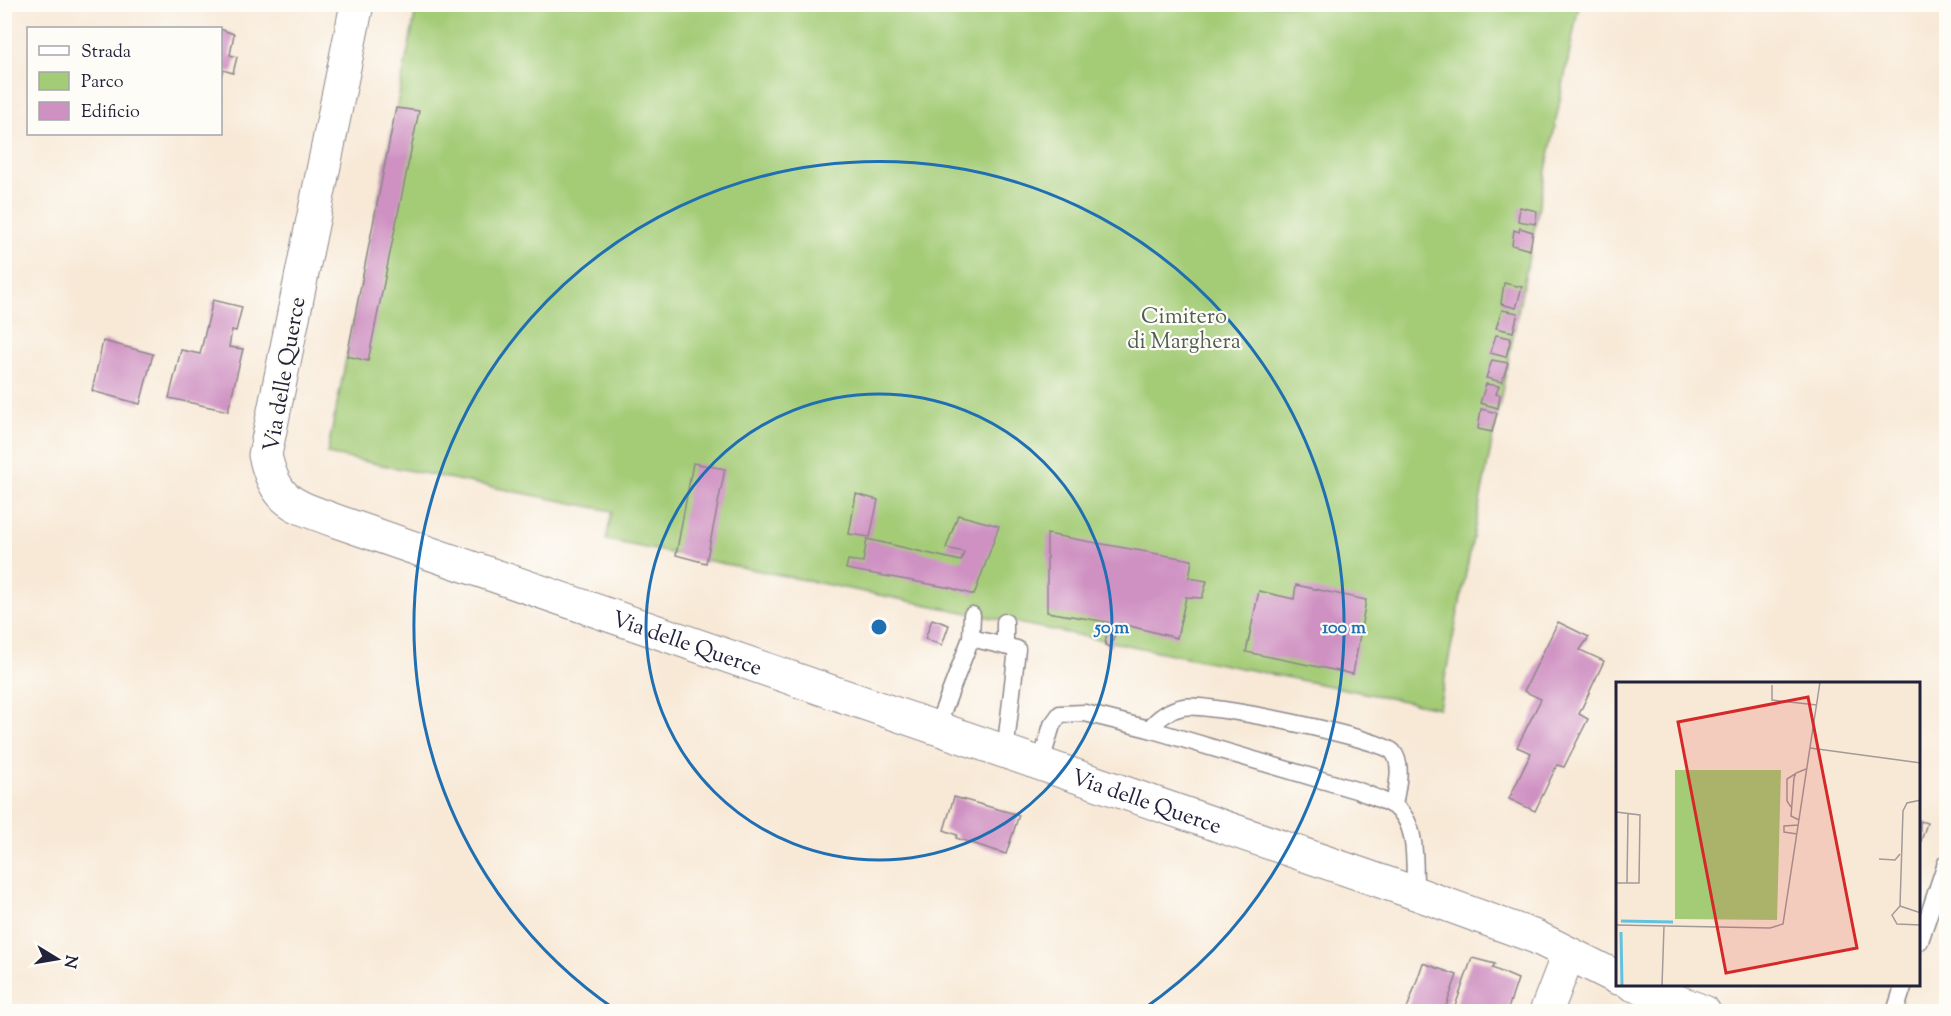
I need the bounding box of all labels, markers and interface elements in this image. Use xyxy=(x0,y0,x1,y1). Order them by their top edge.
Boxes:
legend xyxy=(27,27,222,135)
text: Strada xyxy=(81,40,131,66)
text: Parco xyxy=(81,70,124,96)
text: Edificio xyxy=(81,100,140,126)
street label: Via delle Querce xyxy=(257,295,315,454)
park label: Cimitero di Marghera xyxy=(1127,302,1241,359)
street label: Via delle Querce xyxy=(607,604,766,686)
text: 50 m xyxy=(1093,616,1129,642)
text: 100 m xyxy=(1322,616,1366,642)
centre of rings xyxy=(869,617,889,637)
inset map xyxy=(1616,682,1921,986)
street label: Via delle Querce xyxy=(1067,763,1225,844)
north arrow xyxy=(27,929,87,989)
text: N xyxy=(57,953,82,970)

